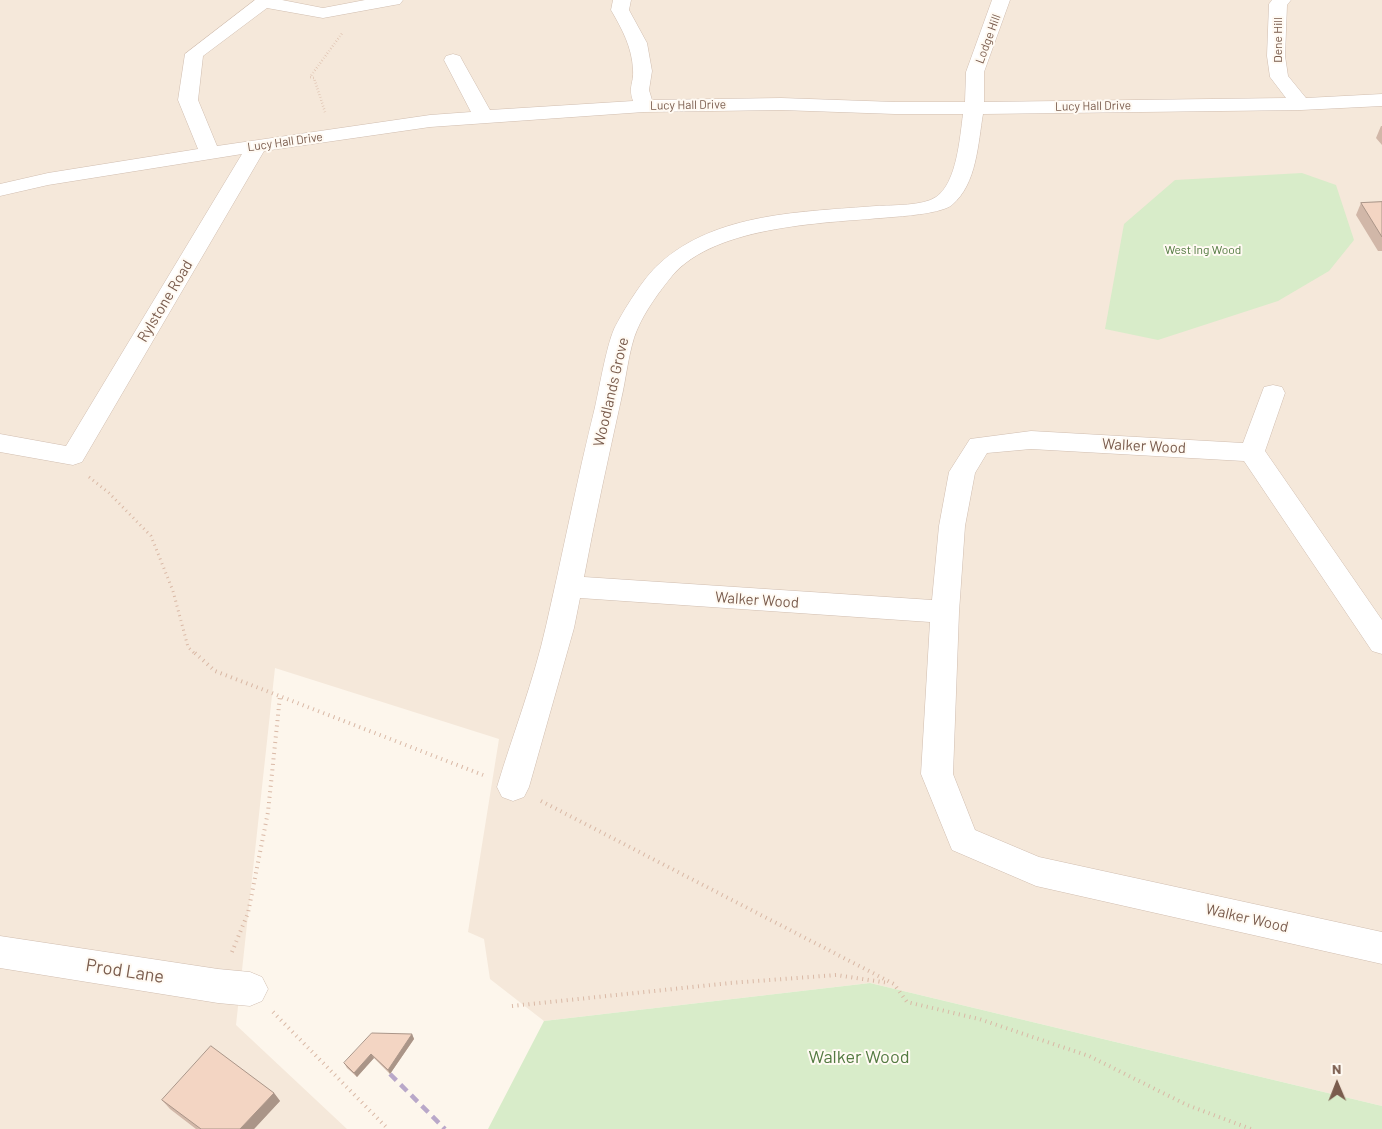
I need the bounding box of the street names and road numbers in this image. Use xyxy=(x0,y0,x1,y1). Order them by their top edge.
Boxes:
street label: Lodge Hill xyxy=(972,12,1004,66)
street label: Dene Hill xyxy=(1271,17,1285,63)
street label: Lucy Hall Drive xyxy=(650,97,726,113)
street label: Lucy Hall Drive xyxy=(1055,98,1131,114)
street label: Lucy Hall Drive xyxy=(246,130,324,154)
street label: Rylstone Road xyxy=(134,257,196,345)
street label: Woodlands Grove xyxy=(590,336,632,448)
street label: Walker Wood xyxy=(1101,435,1187,457)
street label: Walker Wood xyxy=(714,588,800,612)
street label: Walker Wood xyxy=(1204,900,1290,936)
street label: Prod Lane xyxy=(84,954,166,988)

